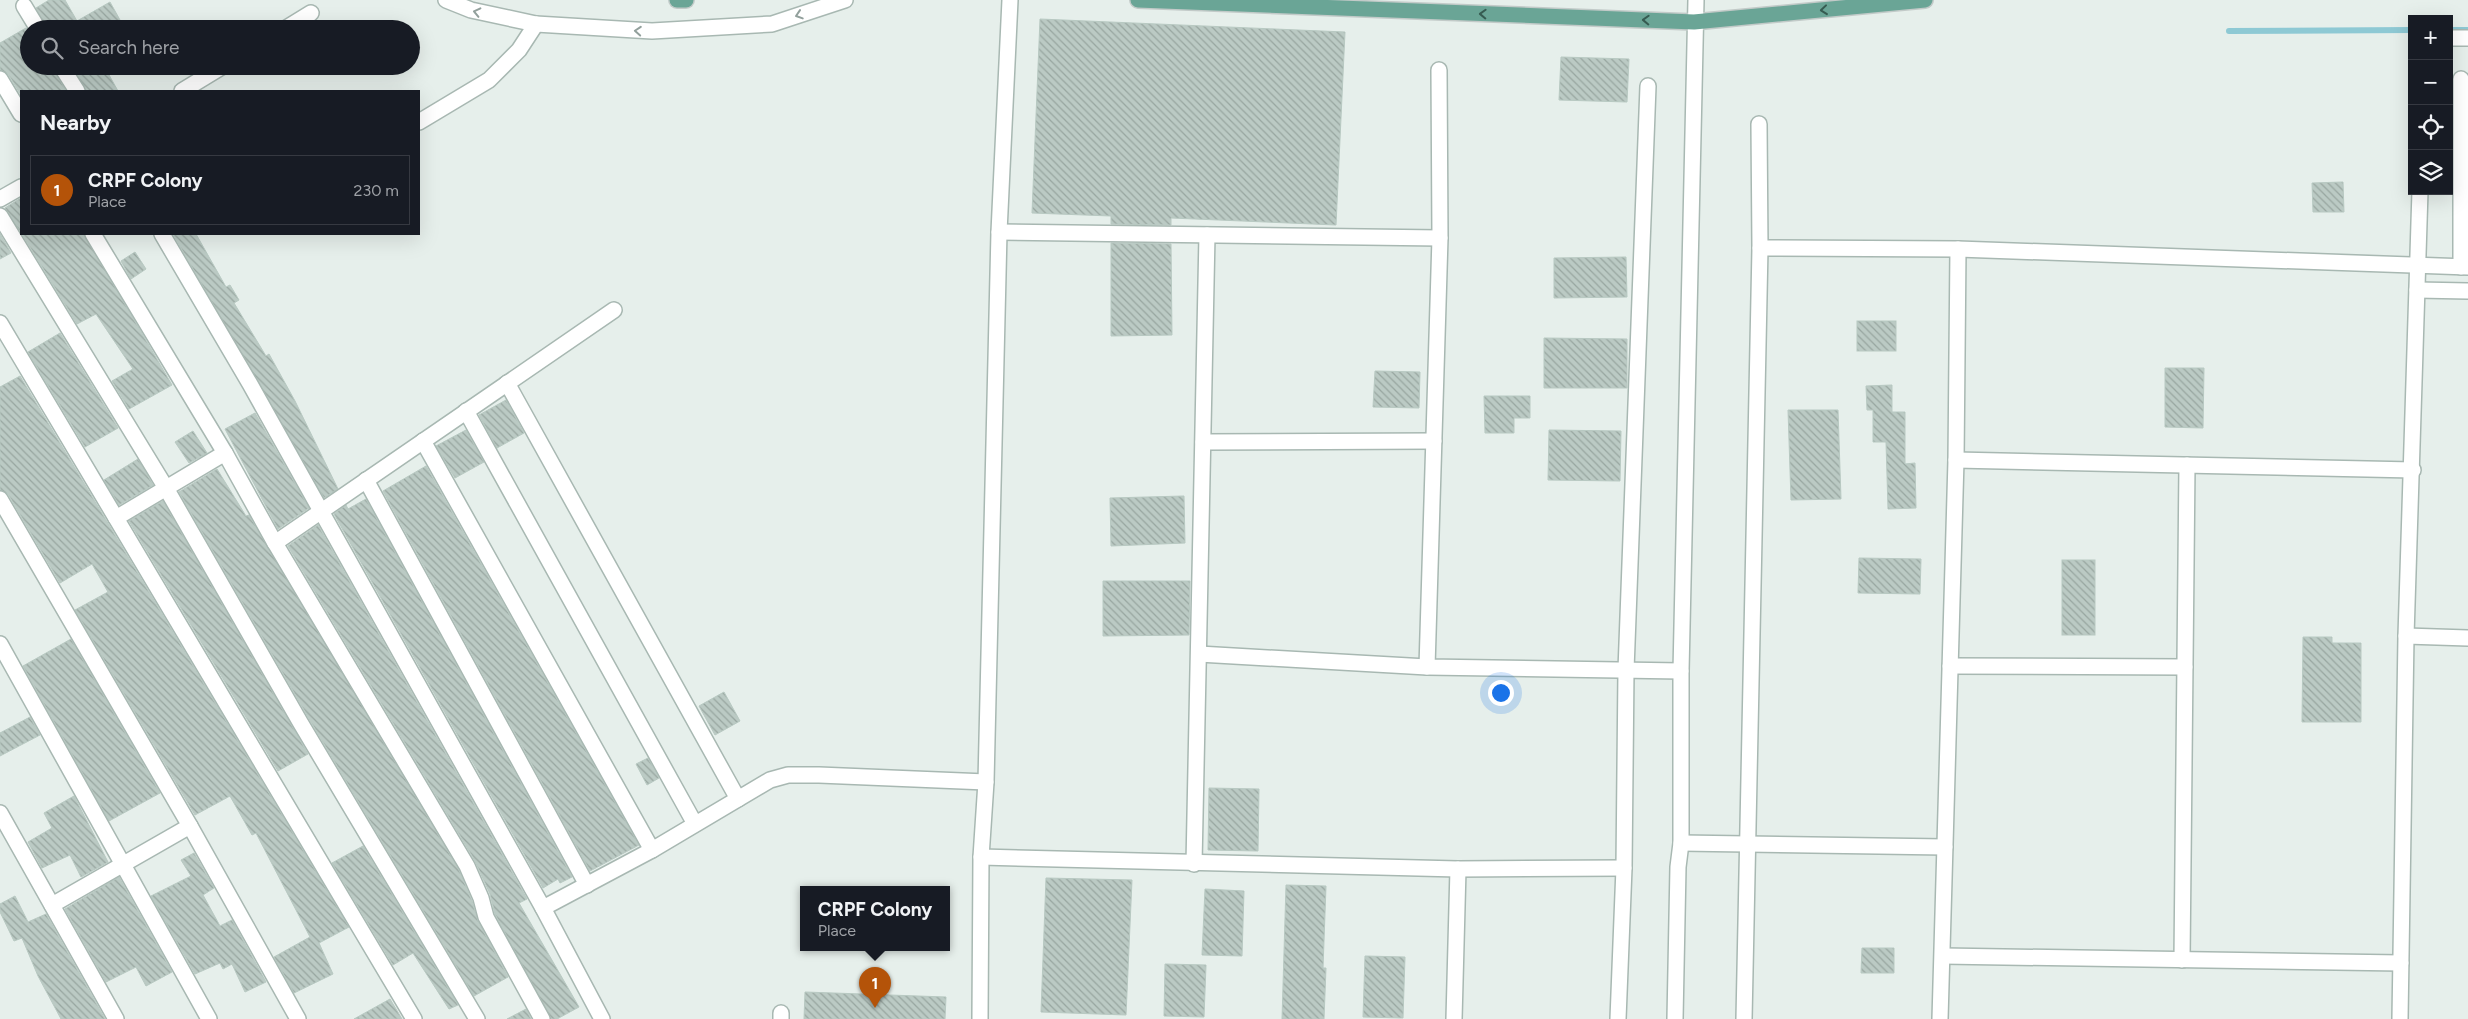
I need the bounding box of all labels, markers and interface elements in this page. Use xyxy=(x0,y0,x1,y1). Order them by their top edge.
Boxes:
one-way arrow xyxy=(1820,4,1828,15)
one-way arrow xyxy=(473,7,482,18)
one-way arrow xyxy=(1479,9,1487,19)
one-way arrow xyxy=(796,10,804,20)
one-way arrow xyxy=(1641,15,1649,26)
map controls xyxy=(2408,15,2453,195)
button: + xyxy=(2408,15,2453,60)
search box xyxy=(20,20,420,75)
one-way arrow xyxy=(634,25,642,36)
icon: search xyxy=(38,34,66,62)
text: Search here xyxy=(78,36,180,59)
button: − xyxy=(2408,60,2453,105)
button: locate xyxy=(2408,105,2453,150)
text: Nearby xyxy=(40,110,111,135)
button: layers xyxy=(2408,150,2453,195)
text: CRPF Colony xyxy=(88,169,203,192)
text: 1 xyxy=(54,181,60,200)
text: 230 m xyxy=(354,181,399,200)
text: Place xyxy=(88,192,126,211)
your location xyxy=(1488,680,1514,706)
popup xyxy=(800,886,950,951)
text: CRPF Colony xyxy=(818,898,932,921)
text: Place xyxy=(818,921,856,940)
pin: 1 xyxy=(859,967,891,1008)

